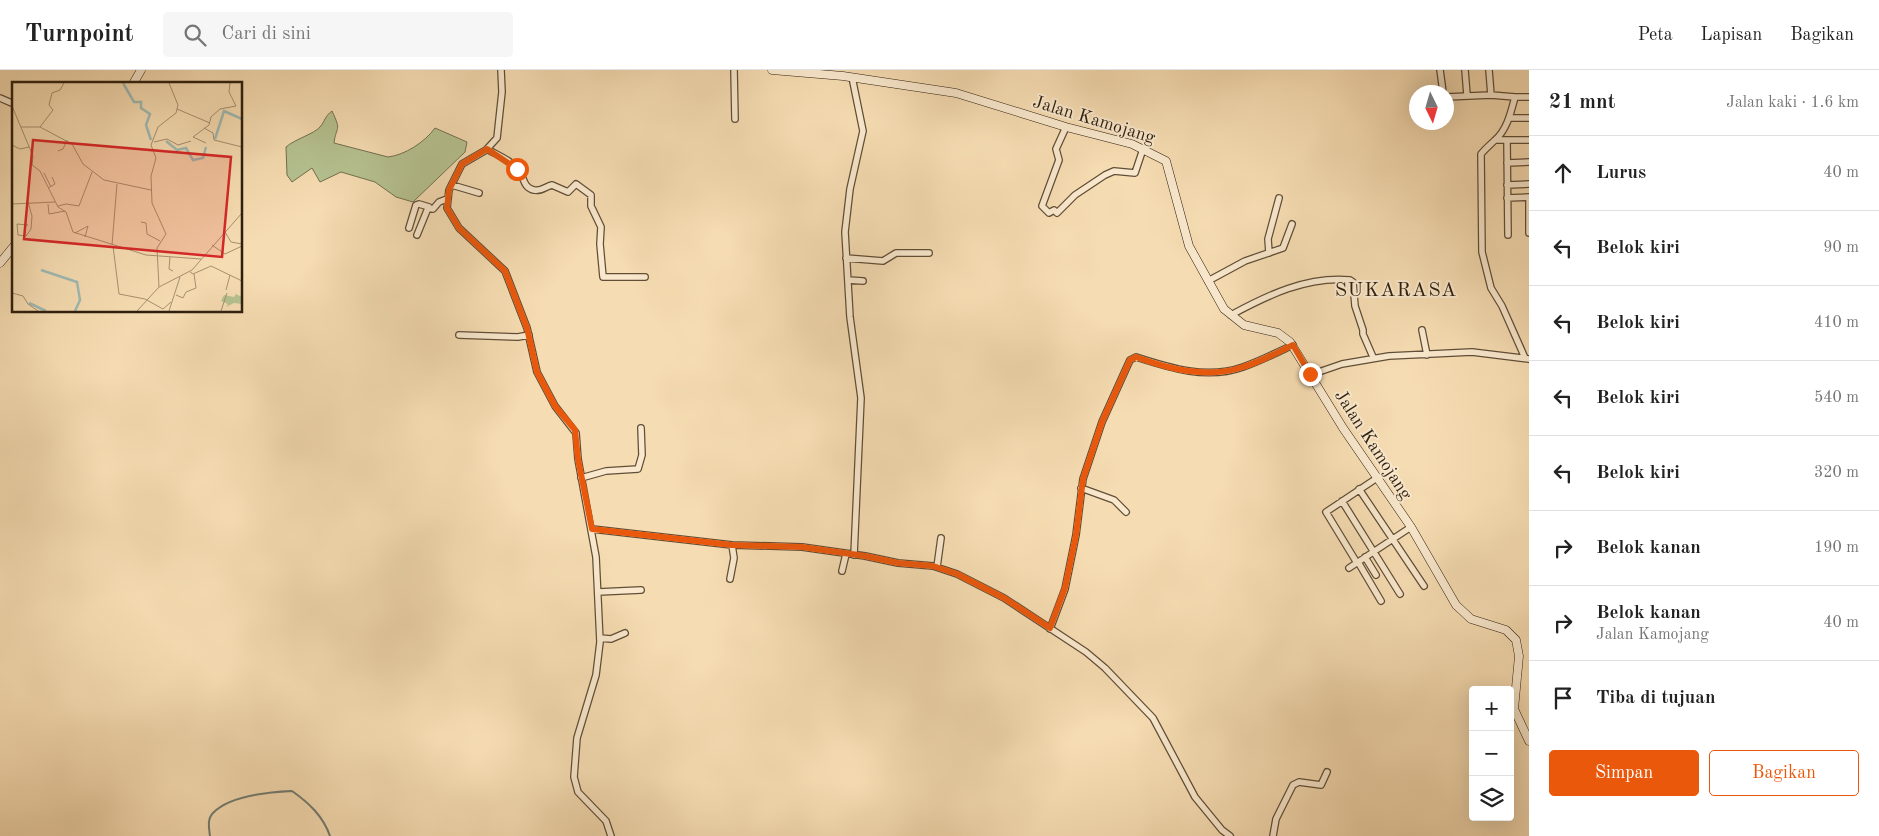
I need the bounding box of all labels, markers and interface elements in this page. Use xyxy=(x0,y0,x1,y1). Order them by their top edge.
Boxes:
search box xyxy=(163,12,513,57)
icon: search xyxy=(181,21,209,49)
text: Turnpoint xyxy=(25,23,133,47)
text: Cari di sini xyxy=(221,25,311,44)
text: Peta xyxy=(1638,26,1673,44)
text: Lapisan xyxy=(1701,26,1762,44)
text: Bagikan xyxy=(1790,26,1854,44)
inset map xyxy=(12,82,242,312)
north arrow xyxy=(1409,85,1454,130)
text: 21 mnt xyxy=(1549,92,1615,113)
street label: Jalan Kamojang xyxy=(1031,93,1158,147)
text: Jalan kaki · 1.6 km xyxy=(1726,95,1859,111)
route start xyxy=(506,158,529,181)
icon: ahead xyxy=(1549,159,1577,187)
text: Lurus xyxy=(1596,164,1646,183)
text: 40 m xyxy=(1823,165,1859,181)
icon: left xyxy=(1549,234,1577,262)
text: Belok kiri xyxy=(1596,239,1680,258)
text: 90 m xyxy=(1823,240,1859,256)
district label: SUKARASA xyxy=(1335,281,1457,301)
icon: left xyxy=(1549,309,1577,337)
text: Belok kiri xyxy=(1596,314,1680,333)
text: 410 m xyxy=(1814,315,1859,331)
route end xyxy=(1299,363,1322,386)
icon: left xyxy=(1549,384,1577,412)
street label: Jalan Kamojang xyxy=(1331,387,1415,503)
text: Belok kiri xyxy=(1596,389,1680,408)
text: 540 m xyxy=(1814,390,1859,406)
icon: left xyxy=(1549,459,1577,487)
text: Belok kiri xyxy=(1596,464,1680,483)
text: 320 m xyxy=(1814,465,1859,481)
icon: right xyxy=(1549,534,1577,562)
text: Belok kanan xyxy=(1596,539,1701,558)
text: 190 m xyxy=(1814,540,1859,556)
text: Belok kanan xyxy=(1596,604,1701,623)
icon: right xyxy=(1549,609,1577,637)
text: 40 m xyxy=(1823,615,1859,631)
text: Jalan Kamojang xyxy=(1596,627,1709,643)
icon: arrive xyxy=(1549,684,1577,712)
map controls xyxy=(1469,686,1514,821)
button: + xyxy=(1469,686,1514,731)
text: Tiba di tujuan xyxy=(1596,689,1716,708)
button: − xyxy=(1469,731,1514,776)
button: Simpan xyxy=(1549,750,1699,796)
button: Bagikan xyxy=(1709,750,1859,796)
button: layers xyxy=(1469,776,1514,821)

